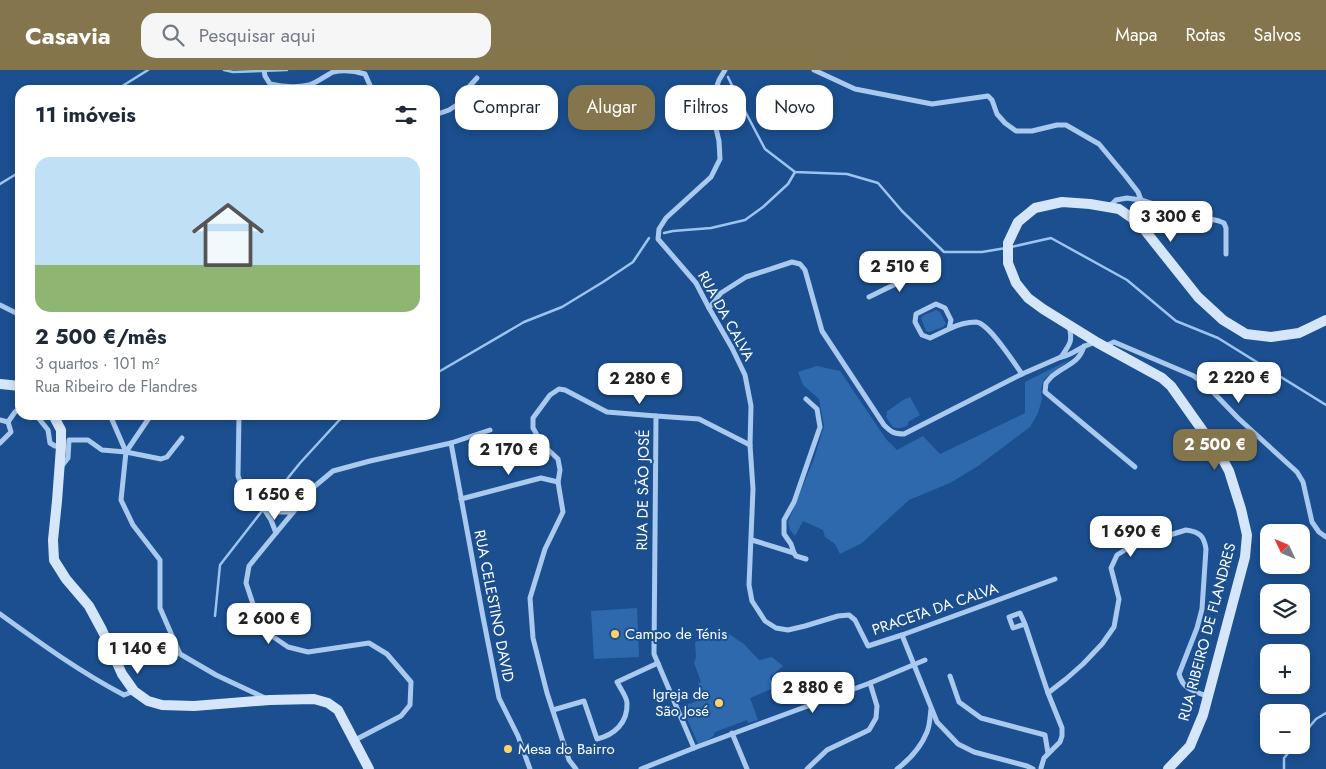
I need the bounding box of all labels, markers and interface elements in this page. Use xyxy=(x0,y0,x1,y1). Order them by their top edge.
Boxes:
search box xyxy=(141,13,491,58)
text: Casavia xyxy=(25,18,111,53)
icon: search xyxy=(159,21,187,49)
text: Pesquisar aqui xyxy=(199,22,316,49)
text: Mapa xyxy=(1115,22,1157,48)
text: Rotas xyxy=(1185,22,1226,48)
text: Salvos xyxy=(1254,22,1301,48)
chip: Comprar xyxy=(455,85,558,130)
chip: Alugar xyxy=(568,85,655,130)
chip: Filtros xyxy=(665,85,746,130)
chip: Novo xyxy=(756,85,833,130)
text: 11 imóveis xyxy=(35,100,136,130)
icon: filters xyxy=(392,101,420,129)
icon: home xyxy=(183,190,273,280)
pin: 3 300 € xyxy=(1125,200,1217,243)
text: 3 300 € xyxy=(1140,205,1202,228)
pin: 2 510 € xyxy=(854,250,946,293)
text: 2 510 € xyxy=(870,255,930,278)
street label: RUA DA CALVA xyxy=(692,267,760,365)
text: 2 500 €/mês xyxy=(35,322,167,352)
text: 3 quartos · 101 m² xyxy=(35,352,159,375)
pin: 2 280 € xyxy=(594,362,686,405)
pin: 2 220 € xyxy=(1193,362,1285,404)
text: 2 220 € xyxy=(1208,366,1270,389)
text: 2 280 € xyxy=(609,367,671,390)
text: Rua Ribeiro de Flandres xyxy=(35,375,197,398)
pin: 2 500 € xyxy=(1169,428,1261,471)
street label: RUA DE SÃO JOSÉ xyxy=(631,429,655,551)
text: 2 500 € xyxy=(1184,433,1246,456)
pin: 2 170 € xyxy=(463,434,555,476)
text: 2 170 € xyxy=(480,438,538,461)
pin: 1 650 € xyxy=(229,478,321,521)
text: 1 650 € xyxy=(245,483,305,506)
pin: 1 690 € xyxy=(1085,516,1177,558)
text: 1 690 € xyxy=(1101,520,1161,543)
north arrow xyxy=(1260,524,1310,574)
map controls xyxy=(1260,524,1310,754)
street label: RUA CELESTINO DAVID xyxy=(468,528,520,684)
street label: RUA RIBEIRO DE FLANDRES xyxy=(1173,540,1241,724)
street label: PRACETA DA CALVA xyxy=(869,577,1001,641)
button: layers xyxy=(1260,584,1310,634)
pin: 2 600 € xyxy=(223,602,315,645)
text: 2 600 € xyxy=(238,607,300,630)
place label: Campo de Ténis xyxy=(625,623,727,645)
marker: Campo de Ténis xyxy=(609,628,621,640)
pin: 1 140 € xyxy=(92,632,184,675)
text: 1 140 € xyxy=(109,637,167,660)
button: + xyxy=(1260,644,1310,694)
pin: 2 880 € xyxy=(767,672,859,714)
text: 2 880 € xyxy=(782,676,844,699)
place label: Igreja de São José xyxy=(652,683,709,722)
marker: Igreja de São José xyxy=(713,697,725,709)
button: − xyxy=(1260,704,1310,754)
place label: Mesa do Bairro xyxy=(518,738,615,760)
marker: Mesa do Bairro xyxy=(502,743,514,755)

